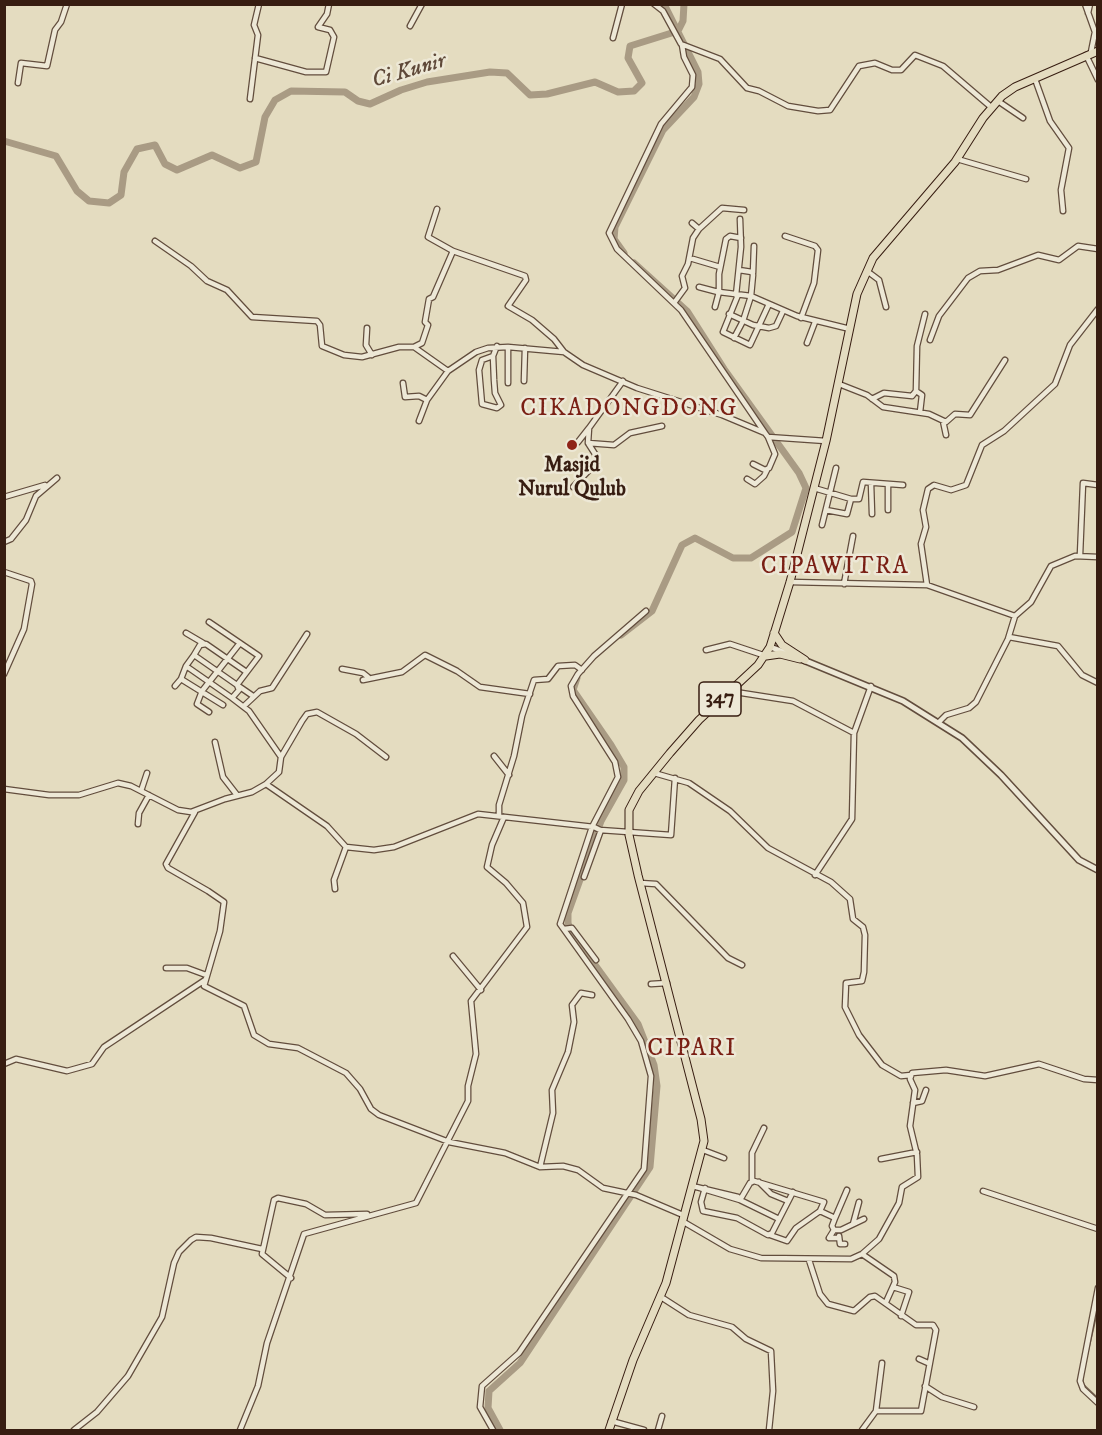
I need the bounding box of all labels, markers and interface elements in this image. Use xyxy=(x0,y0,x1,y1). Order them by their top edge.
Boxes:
water label: Ci Kunir xyxy=(369,49,449,95)
district label: CIKADONGDONG xyxy=(520,396,738,424)
marker: Masjid Nurul Qulub xyxy=(565,438,579,452)
place label: Masjid Nurul Qulub xyxy=(518,454,626,504)
district label: CIPAWITRA xyxy=(761,554,909,582)
road number: 347 xyxy=(699,682,741,716)
district label: CIPARI xyxy=(647,1036,737,1064)

